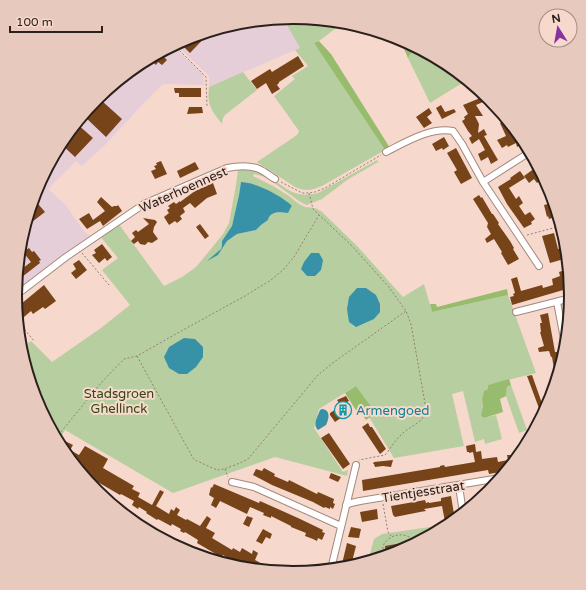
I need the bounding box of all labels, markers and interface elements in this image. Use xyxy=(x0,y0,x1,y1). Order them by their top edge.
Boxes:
scale bar xyxy=(10,8,102,34)
north arrow xyxy=(538,8,578,48)
text: N xyxy=(551,11,562,26)
text: 100 m xyxy=(16,15,53,29)
street label: Waterhoennest xyxy=(137,163,230,216)
park label: Stadsgroen Ghellinck xyxy=(84,386,154,417)
building icon: Armengoed xyxy=(333,400,353,420)
place label: Armengoed xyxy=(356,403,429,419)
street label: Tientjesstraat xyxy=(381,478,466,506)

